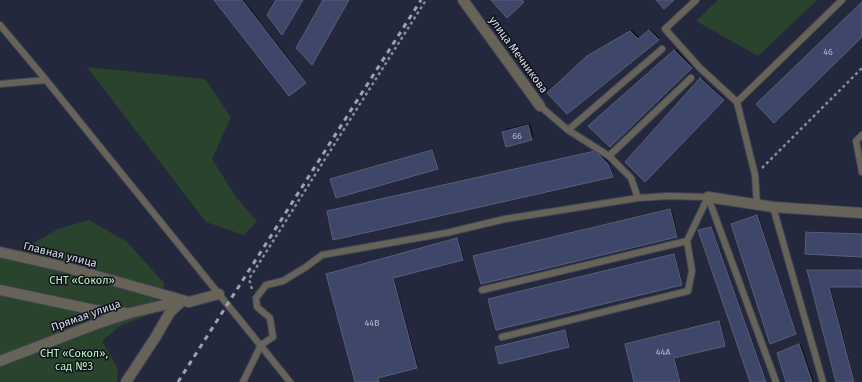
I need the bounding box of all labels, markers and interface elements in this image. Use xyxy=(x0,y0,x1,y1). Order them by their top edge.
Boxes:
street label: улица Мечникова xyxy=(486,14,550,96)
house number: 46 xyxy=(823,47,833,57)
house number: 66 xyxy=(512,131,522,141)
street label: Главная улица xyxy=(22,240,98,270)
park label: СНТ «Сокол» xyxy=(49,274,115,288)
street label: Прямая улица xyxy=(49,297,123,335)
house number: 44В xyxy=(364,318,380,328)
park label: СНТ «Сокол», сад №3 xyxy=(40,347,108,373)
house number: 44А xyxy=(656,347,670,357)

